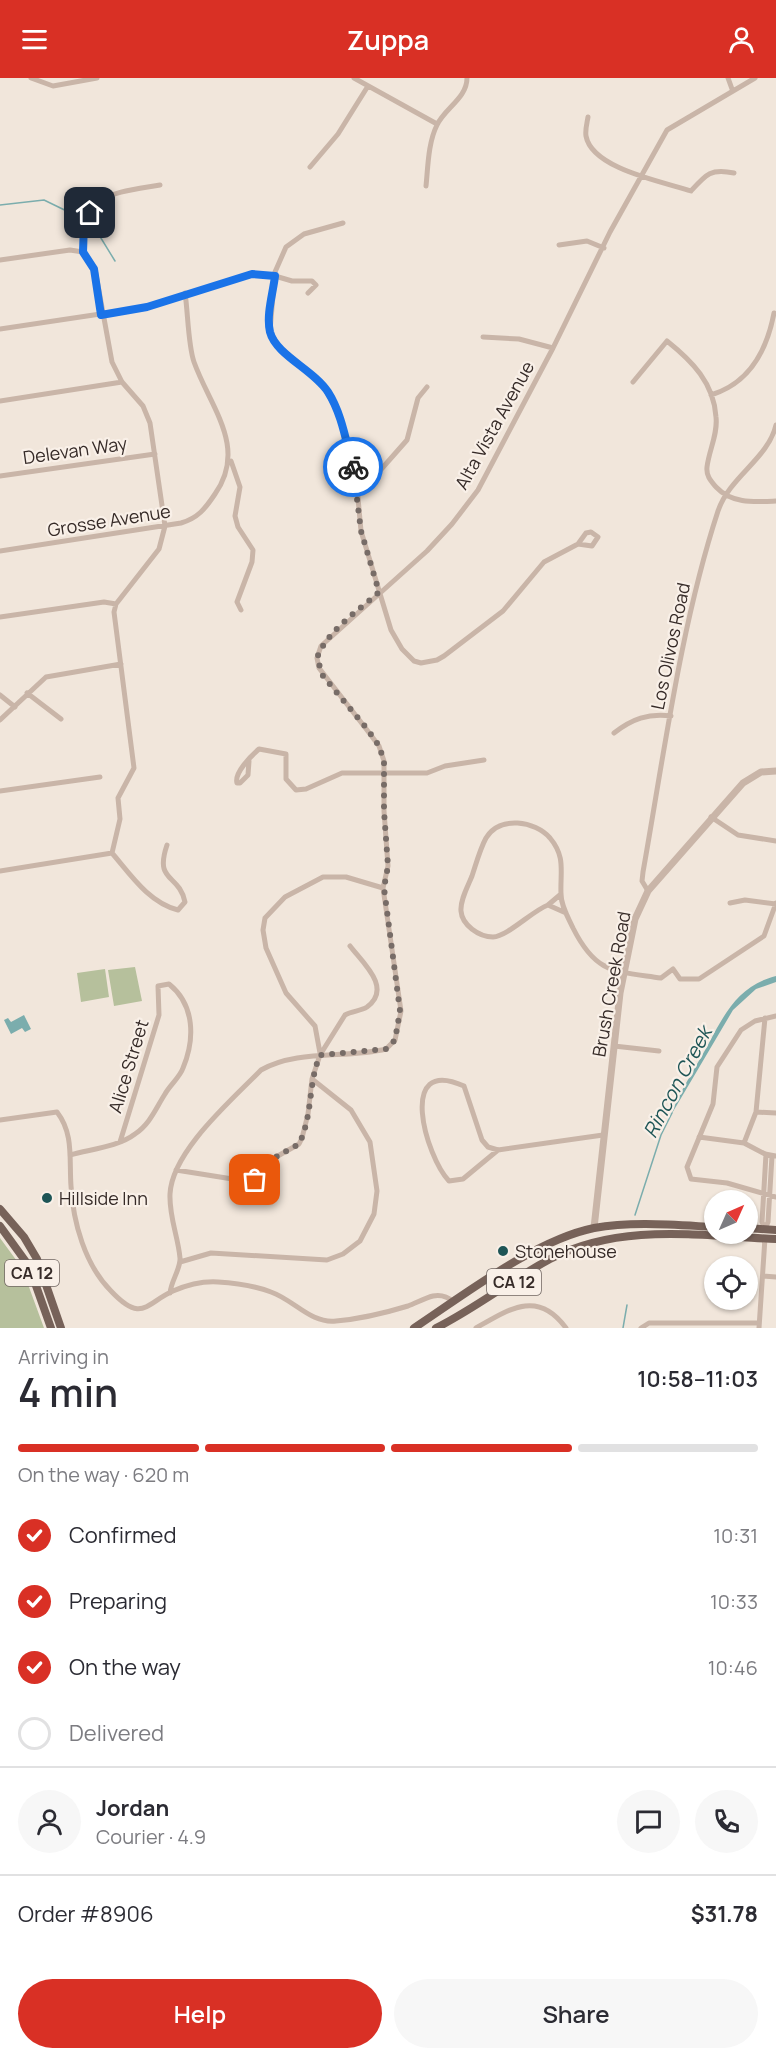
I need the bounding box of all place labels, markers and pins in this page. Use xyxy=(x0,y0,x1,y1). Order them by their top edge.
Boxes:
pin xyxy=(64,187,115,238)
pin xyxy=(229,1154,280,1205)
place label: Hillside Inn xyxy=(59,1186,148,1210)
marker: Hillside Inn xyxy=(40,1191,54,1205)
place label: Stonehouse xyxy=(515,1239,617,1263)
marker: Stonehouse xyxy=(496,1244,510,1258)

